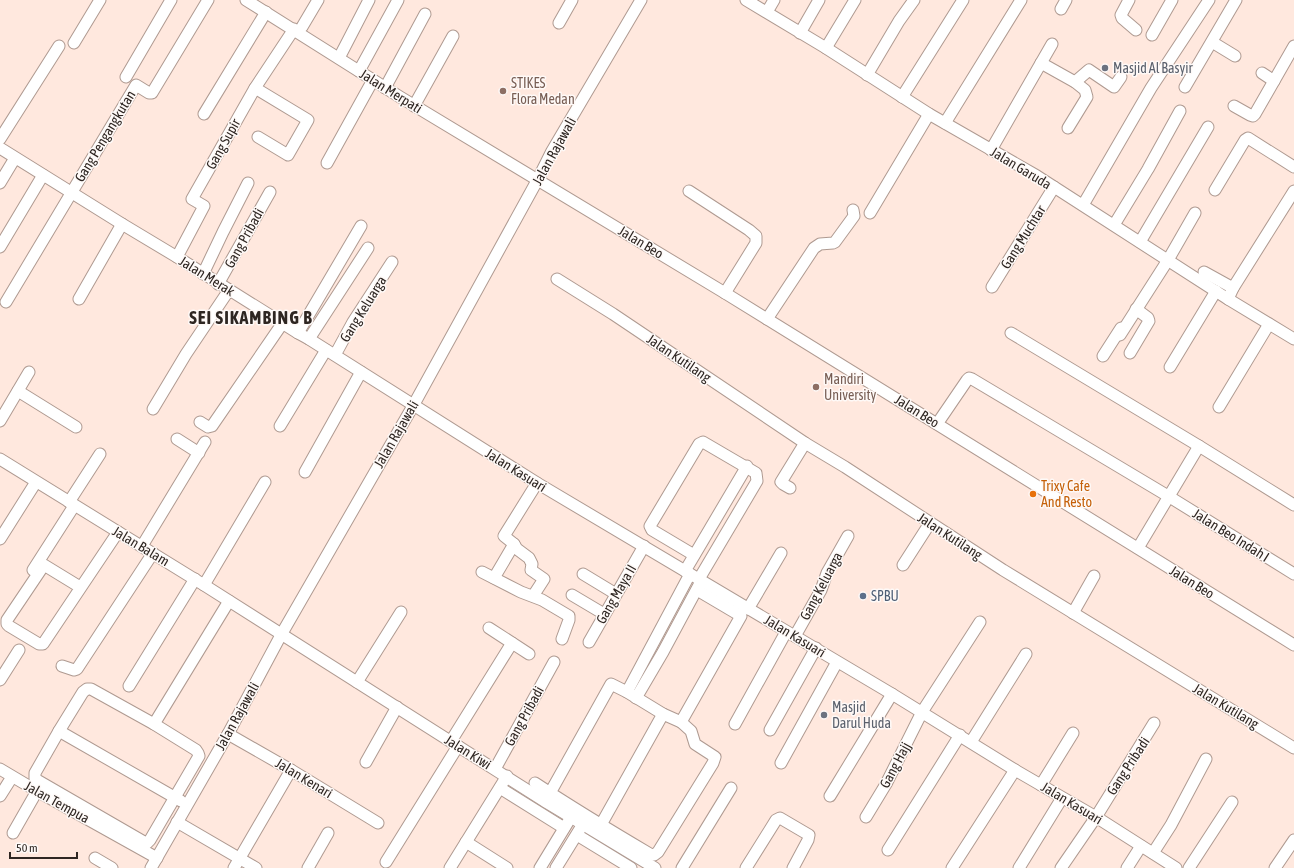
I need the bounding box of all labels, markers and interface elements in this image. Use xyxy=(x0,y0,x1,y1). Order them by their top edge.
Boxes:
place label: Masjid Al Basyir xyxy=(1113,60,1193,76)
marker: Masjid Al Basyir xyxy=(1100,63,1110,73)
street label: Jalan Merpati xyxy=(357,66,425,116)
place label: STIKES Flora Medan xyxy=(511,75,575,107)
marker: STIKES Flora Medan xyxy=(498,86,508,96)
street label: Gang Pengangkutan xyxy=(71,87,139,185)
street label: Jalan Rajawali xyxy=(529,114,579,188)
street label: Gang Supir xyxy=(203,115,244,172)
street label: Jalan Garuda xyxy=(988,144,1054,192)
street label: Gang Muchtar xyxy=(997,202,1049,272)
street label: Gang Pribadi xyxy=(221,205,267,271)
street label: Jalan Beo xyxy=(616,222,666,262)
street label: Jalan Merak xyxy=(176,253,238,299)
street label: Gang Keluarga xyxy=(336,273,390,345)
district label: SEI SIKAMBING B xyxy=(189,307,313,328)
street label: Jalan Kutilang xyxy=(644,331,714,385)
place label: Mandiri University xyxy=(824,371,877,403)
marker: Mandiri University xyxy=(811,382,821,392)
street label: Jalan Beo xyxy=(892,391,942,431)
street label: Jalan Rajawali xyxy=(370,398,422,470)
street label: Jalan Kasuari xyxy=(483,445,549,495)
place label: Trixy Cafe And Resto xyxy=(1041,478,1092,510)
marker: Trixy Cafe And Resto xyxy=(1028,489,1038,499)
street label: Jalan Beo Indah I xyxy=(1190,505,1272,565)
street label: Jalan Kutilang xyxy=(915,509,985,563)
street label: Jalan Balam xyxy=(110,523,172,569)
street label: Gang Keluarga xyxy=(796,549,846,623)
street label: Gang Maya II xyxy=(593,562,639,626)
street label: Jalan Beo xyxy=(1167,562,1217,602)
place label: SPBU xyxy=(871,588,899,604)
marker: SPBU xyxy=(858,591,868,601)
street label: Jalan Kasuari xyxy=(761,611,829,661)
street label: Jalan Rajawali xyxy=(212,679,262,753)
street label: Jalan Kutilang xyxy=(1190,680,1262,732)
street label: Gang Pribadi xyxy=(501,683,547,749)
place label: Masjid Darul Huda xyxy=(832,699,891,731)
marker: Masjid Darul Huda xyxy=(819,710,829,720)
street label: Jalan Kiwi xyxy=(442,732,494,772)
street label: Gang Pribadi xyxy=(1103,734,1153,798)
street label: Gang Hajj xyxy=(876,739,914,791)
street label: Jalan Kenari xyxy=(273,755,335,801)
street label: Jalan Tempua xyxy=(22,778,92,826)
street label: Jalan Kasuari xyxy=(1038,778,1106,828)
scale bar xyxy=(10,834,77,860)
text: 50 m xyxy=(16,841,38,855)

